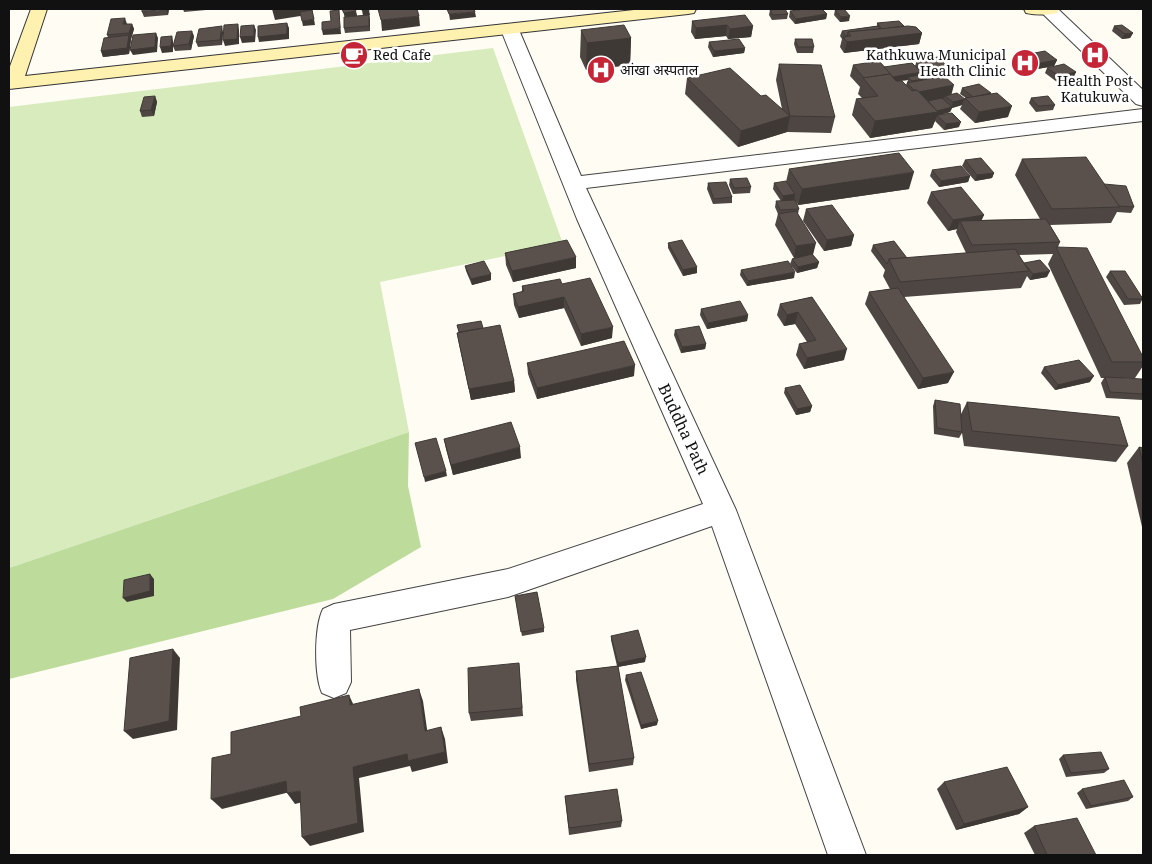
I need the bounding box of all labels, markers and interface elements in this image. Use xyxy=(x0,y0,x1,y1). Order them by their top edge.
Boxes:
cafe icon: Red Cafe xyxy=(339,40,369,70)
hospital icon: Health Post Katukuwa xyxy=(1080,40,1110,70)
place label: Red Cafe xyxy=(373,45,431,64)
place label: Kathkuwa Municipal Health Clinic xyxy=(866,45,1007,80)
hospital icon: Kathkuwa Municipal Health Clinic xyxy=(1010,48,1040,78)
hospital icon: आंखा अस्पताल xyxy=(586,55,616,85)
place label: आंखा अस्पताल xyxy=(620,60,699,79)
place label: Health Post Katukuwa xyxy=(1057,71,1133,106)
street label: Buddha Path xyxy=(653,380,715,478)

